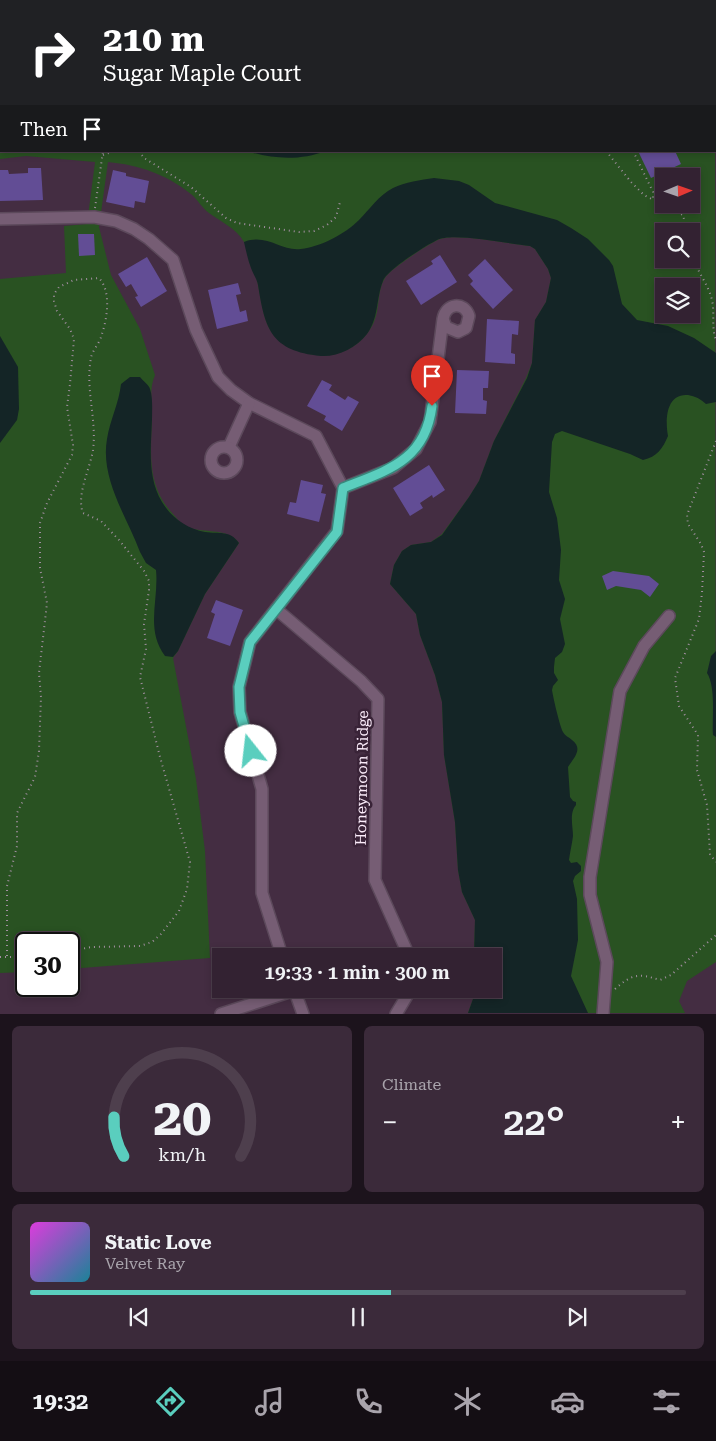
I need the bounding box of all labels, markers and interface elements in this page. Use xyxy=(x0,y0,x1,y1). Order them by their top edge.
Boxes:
text: 210 m xyxy=(103,19,204,60)
icon: right xyxy=(20,20,85,85)
text: Sugar Maple Court xyxy=(103,61,301,86)
icon: arrive xyxy=(78,115,106,143)
text: Then xyxy=(20,118,68,141)
north arrow xyxy=(655,168,700,212)
map controls xyxy=(655,168,700,323)
button: search xyxy=(655,223,700,268)
button: layers xyxy=(655,278,700,323)
pin xyxy=(411,355,453,406)
icon: arrive xyxy=(418,362,446,390)
street label: Honeymoon Ridge xyxy=(352,710,372,846)
position arrow xyxy=(224,724,276,776)
speed limit sign: 30 xyxy=(15,932,80,997)
text: 19:33 · 1 min · 300 m xyxy=(264,961,450,984)
text: Climate xyxy=(382,1075,441,1094)
text: 20 xyxy=(153,1087,211,1148)
text: 22° xyxy=(503,1100,565,1144)
text: − xyxy=(382,1106,398,1139)
text: + xyxy=(670,1106,686,1139)
text: km/h xyxy=(158,1144,206,1165)
text: Static Love xyxy=(105,1231,212,1254)
text: Velvet Ray xyxy=(105,1254,185,1273)
icon: previous xyxy=(125,1303,153,1331)
icon: pause xyxy=(344,1303,372,1331)
icon: next xyxy=(563,1303,591,1331)
icon: directions xyxy=(153,1384,188,1419)
icon: music xyxy=(252,1384,287,1419)
icon: phone xyxy=(351,1384,386,1419)
icon: climate xyxy=(450,1384,485,1419)
icon: car xyxy=(550,1384,585,1419)
icon: filters xyxy=(649,1384,684,1419)
text: 19:32 xyxy=(32,1389,88,1414)

